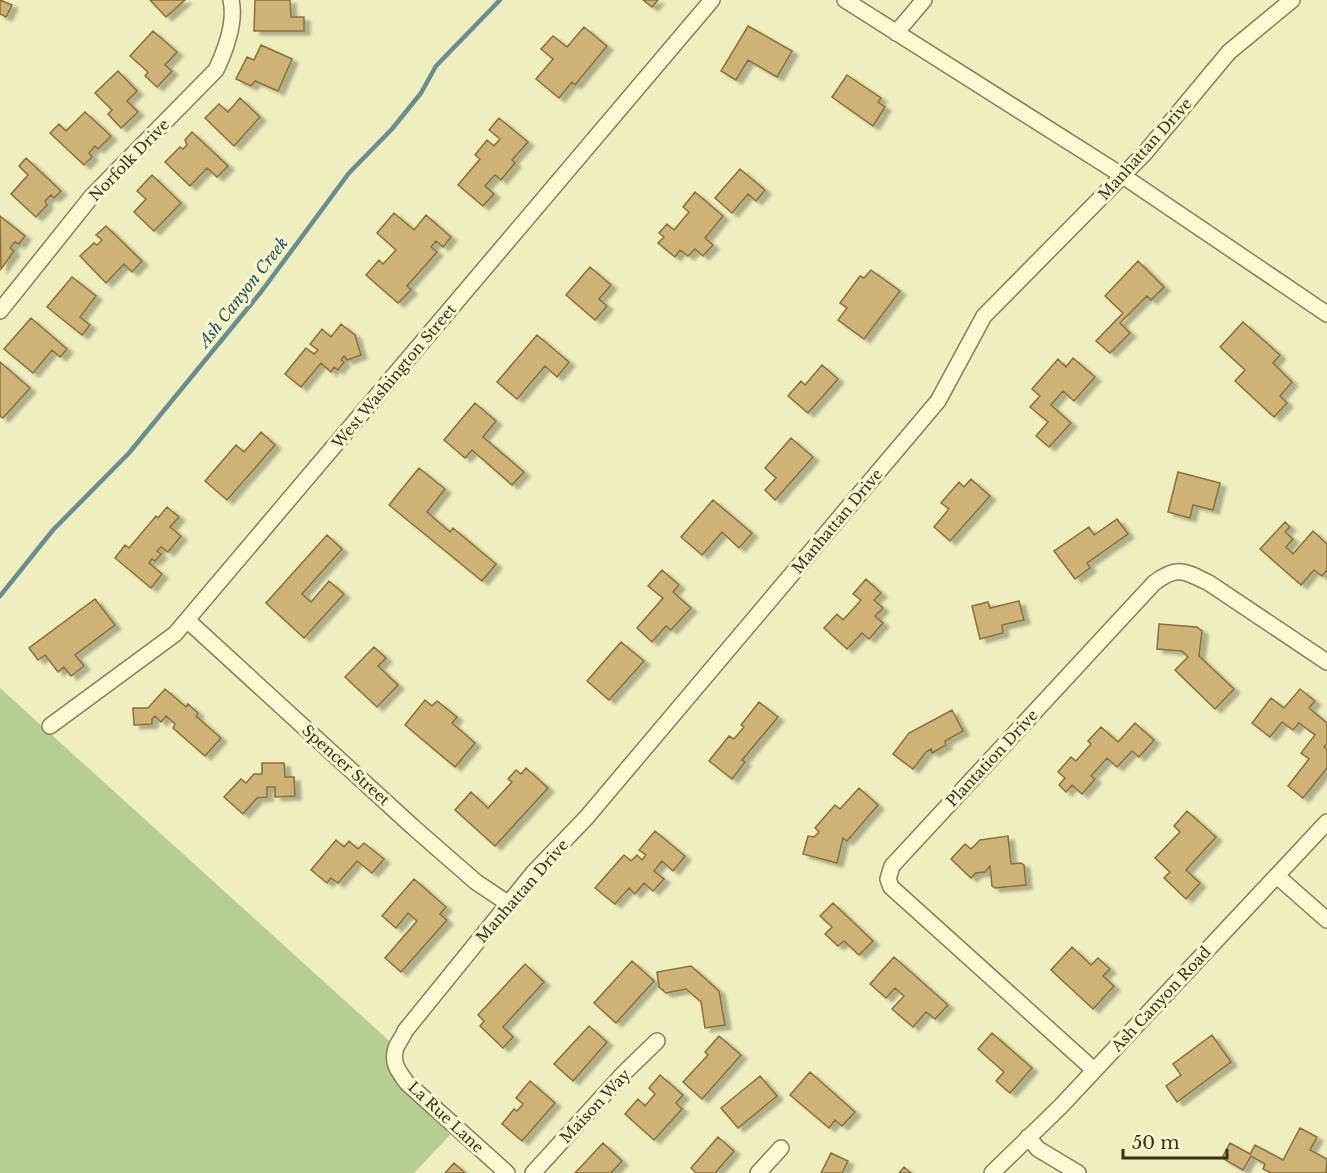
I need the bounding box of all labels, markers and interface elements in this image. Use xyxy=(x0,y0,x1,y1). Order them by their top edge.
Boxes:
street label: Manhattan Drive xyxy=(1094,94,1196,204)
street label: Norfolk Drive xyxy=(85,115,173,205)
water label: Ash Canyon Creek xyxy=(193,233,292,352)
street label: West Washington Street xyxy=(327,300,460,453)
street label: Manhattan Drive xyxy=(788,465,886,577)
street label: Plantation Drive xyxy=(942,705,1042,811)
street label: Spencer Street xyxy=(298,721,394,810)
street label: Manhattan Drive xyxy=(472,835,572,947)
street label: Ash Canyon Road xyxy=(1107,942,1215,1056)
street label: Maison Way xyxy=(556,1065,634,1147)
street label: La Rue Lane xyxy=(404,1077,488,1157)
scale bar xyxy=(1123,1122,1226,1160)
text: 50 m xyxy=(1132,1132,1180,1154)

